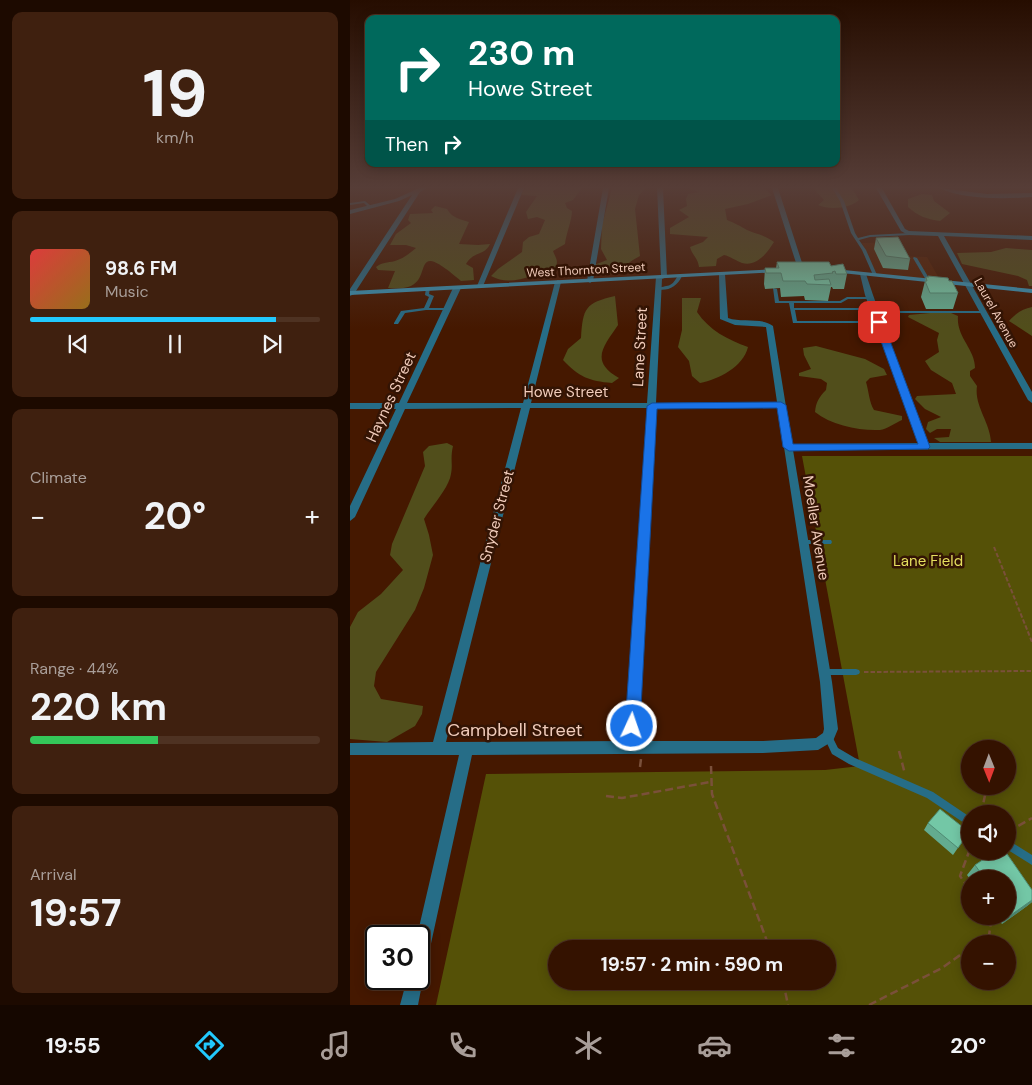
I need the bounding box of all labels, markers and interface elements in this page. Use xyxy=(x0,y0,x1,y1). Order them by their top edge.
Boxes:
text: 230 m xyxy=(468,30,575,76)
icon: right xyxy=(385,35,450,100)
text: 19 xyxy=(143,52,207,136)
text: Howe Street xyxy=(468,74,593,103)
text: km/h xyxy=(156,127,194,148)
icon: right xyxy=(438,130,466,158)
text: Then xyxy=(385,132,428,157)
text: 98.6 FM xyxy=(105,256,177,281)
street label: West Thornton Street xyxy=(526,259,646,281)
street label: Laurel Avenue xyxy=(970,275,1022,351)
text: Music xyxy=(105,281,149,302)
pin xyxy=(858,301,900,343)
street label: Lane Street xyxy=(628,307,652,387)
icon: arrive xyxy=(865,308,893,336)
icon: previous xyxy=(64,330,92,358)
icon: pause xyxy=(161,330,189,358)
icon: next xyxy=(258,330,286,358)
street label: Haynes Street xyxy=(361,348,421,445)
street label: Howe Street xyxy=(523,382,609,402)
text: Climate xyxy=(30,467,87,488)
street label: Snyder Street xyxy=(475,468,519,564)
street label: Moeller Avenue xyxy=(798,474,834,582)
text: 20° xyxy=(144,491,206,541)
text: − xyxy=(30,498,45,535)
text: + xyxy=(305,498,320,535)
park label: Lane Field xyxy=(893,551,963,571)
text: Range · 44% xyxy=(30,658,118,679)
text: 220 km xyxy=(30,682,167,732)
position arrow xyxy=(605,699,657,751)
street label: Campbell Street xyxy=(447,718,583,742)
north arrow xyxy=(961,740,1016,795)
map controls xyxy=(961,740,1016,990)
button: sound xyxy=(961,805,1016,860)
text: Arrival xyxy=(30,864,77,885)
button: + xyxy=(961,870,1016,925)
text: 19:57 xyxy=(30,888,121,938)
speed limit sign: 30 xyxy=(365,925,430,990)
button: − xyxy=(961,935,1016,990)
text: 19:57 · 2 min · 590 m xyxy=(601,952,783,977)
icon: directions xyxy=(192,1028,227,1063)
icon: music xyxy=(318,1028,353,1063)
icon: phone xyxy=(445,1028,480,1063)
icon: climate xyxy=(571,1028,606,1063)
icon: car xyxy=(697,1028,732,1063)
icon: filters xyxy=(824,1028,859,1063)
text: 19:55 xyxy=(46,1031,101,1060)
text: 20° xyxy=(950,1031,986,1060)

